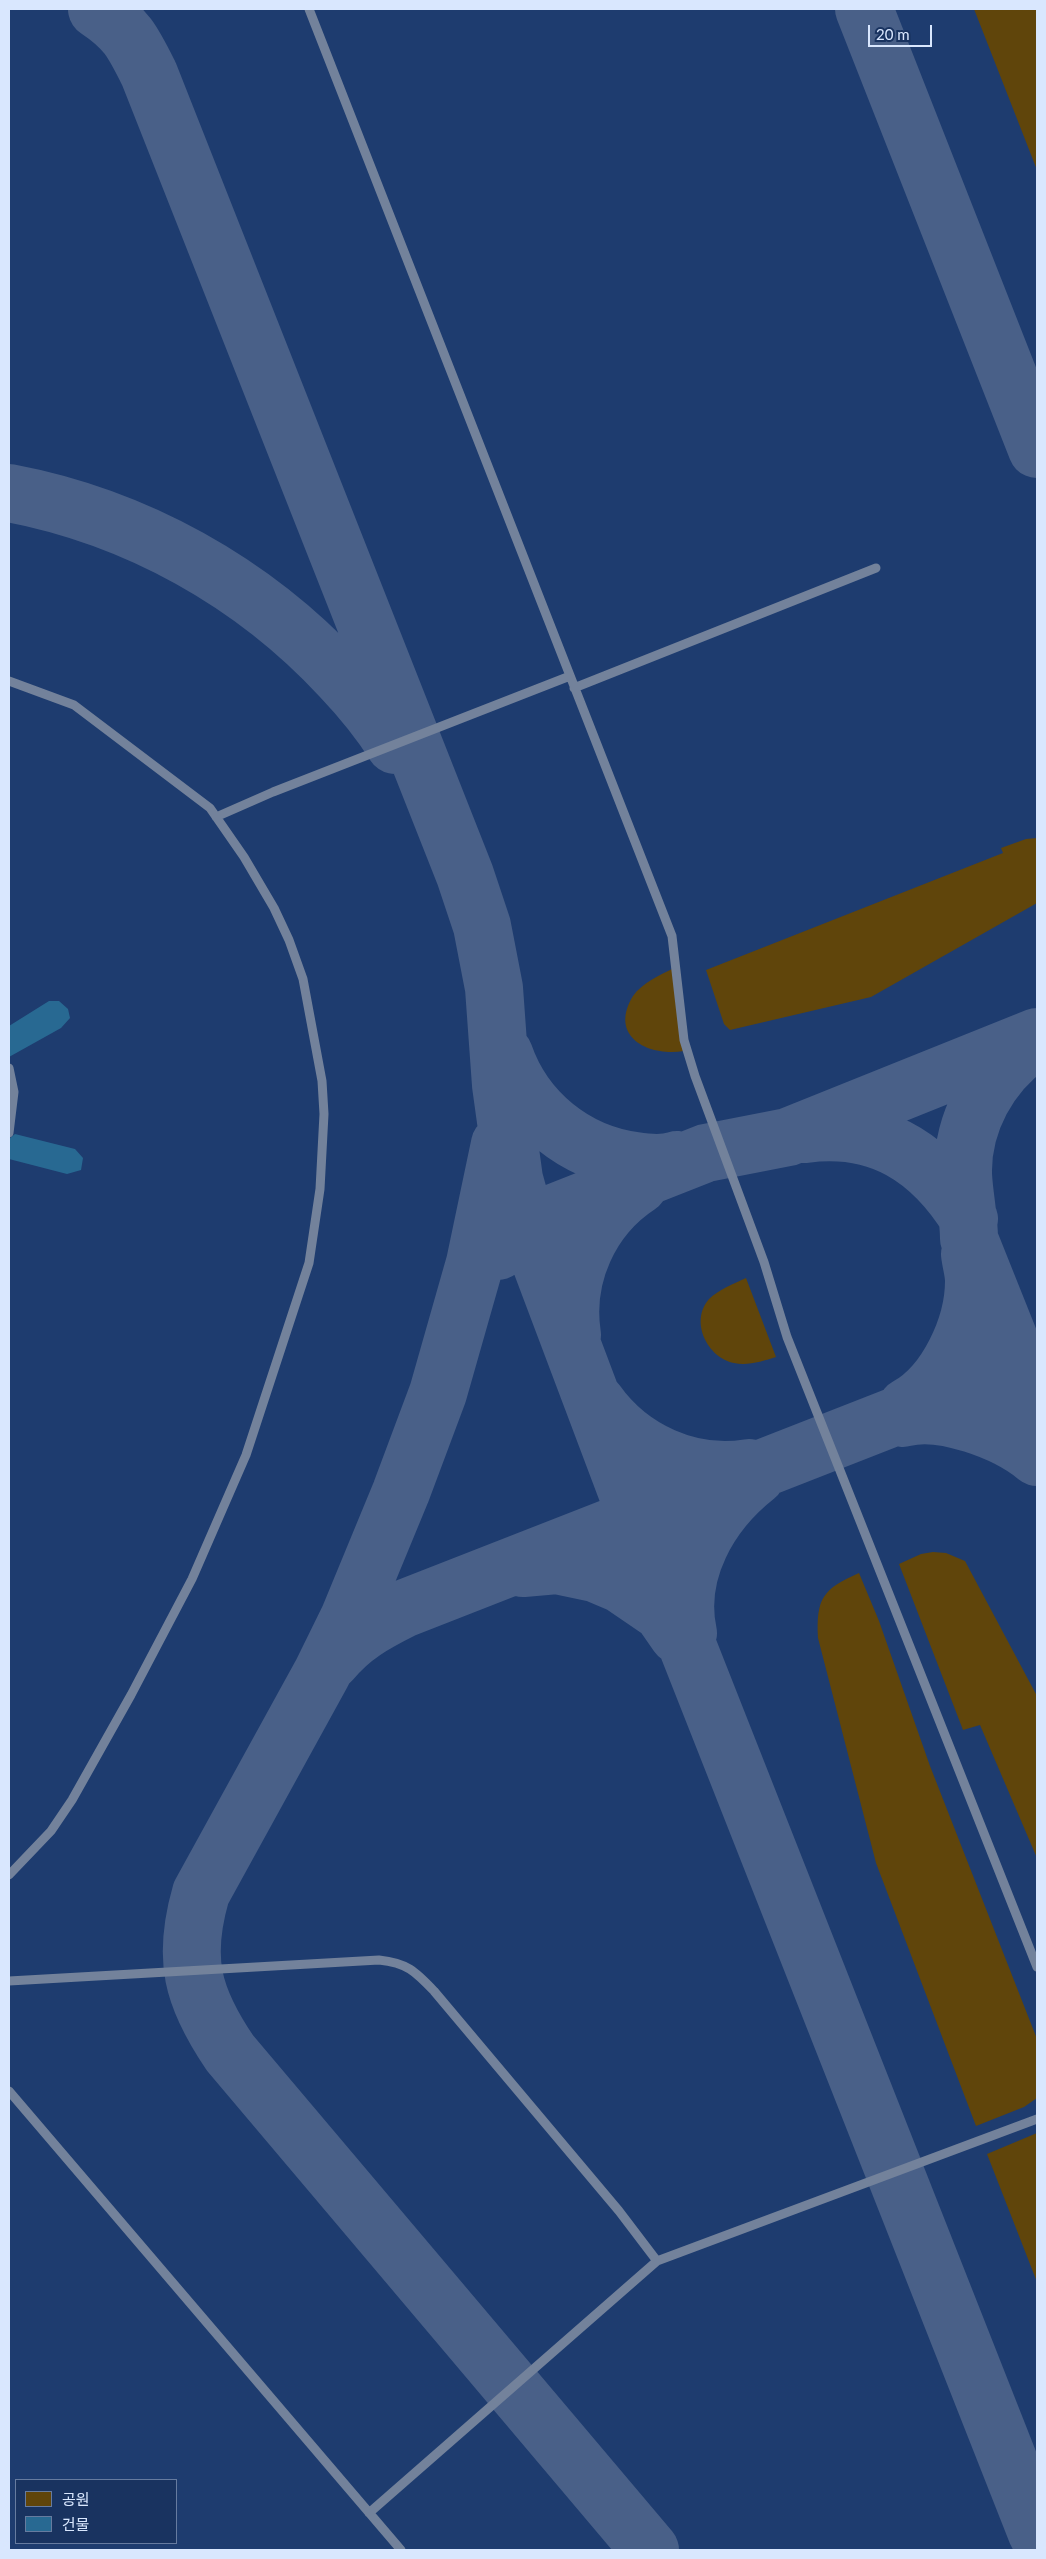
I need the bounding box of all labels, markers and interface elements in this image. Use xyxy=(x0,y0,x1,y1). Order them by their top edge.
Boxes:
scale bar xyxy=(871,15,935,47)
text: 20 m xyxy=(876,25,910,43)
legend xyxy=(15,2479,178,2544)
text: 공원 xyxy=(62,2490,90,2508)
text: 건물 xyxy=(62,2515,90,2533)

